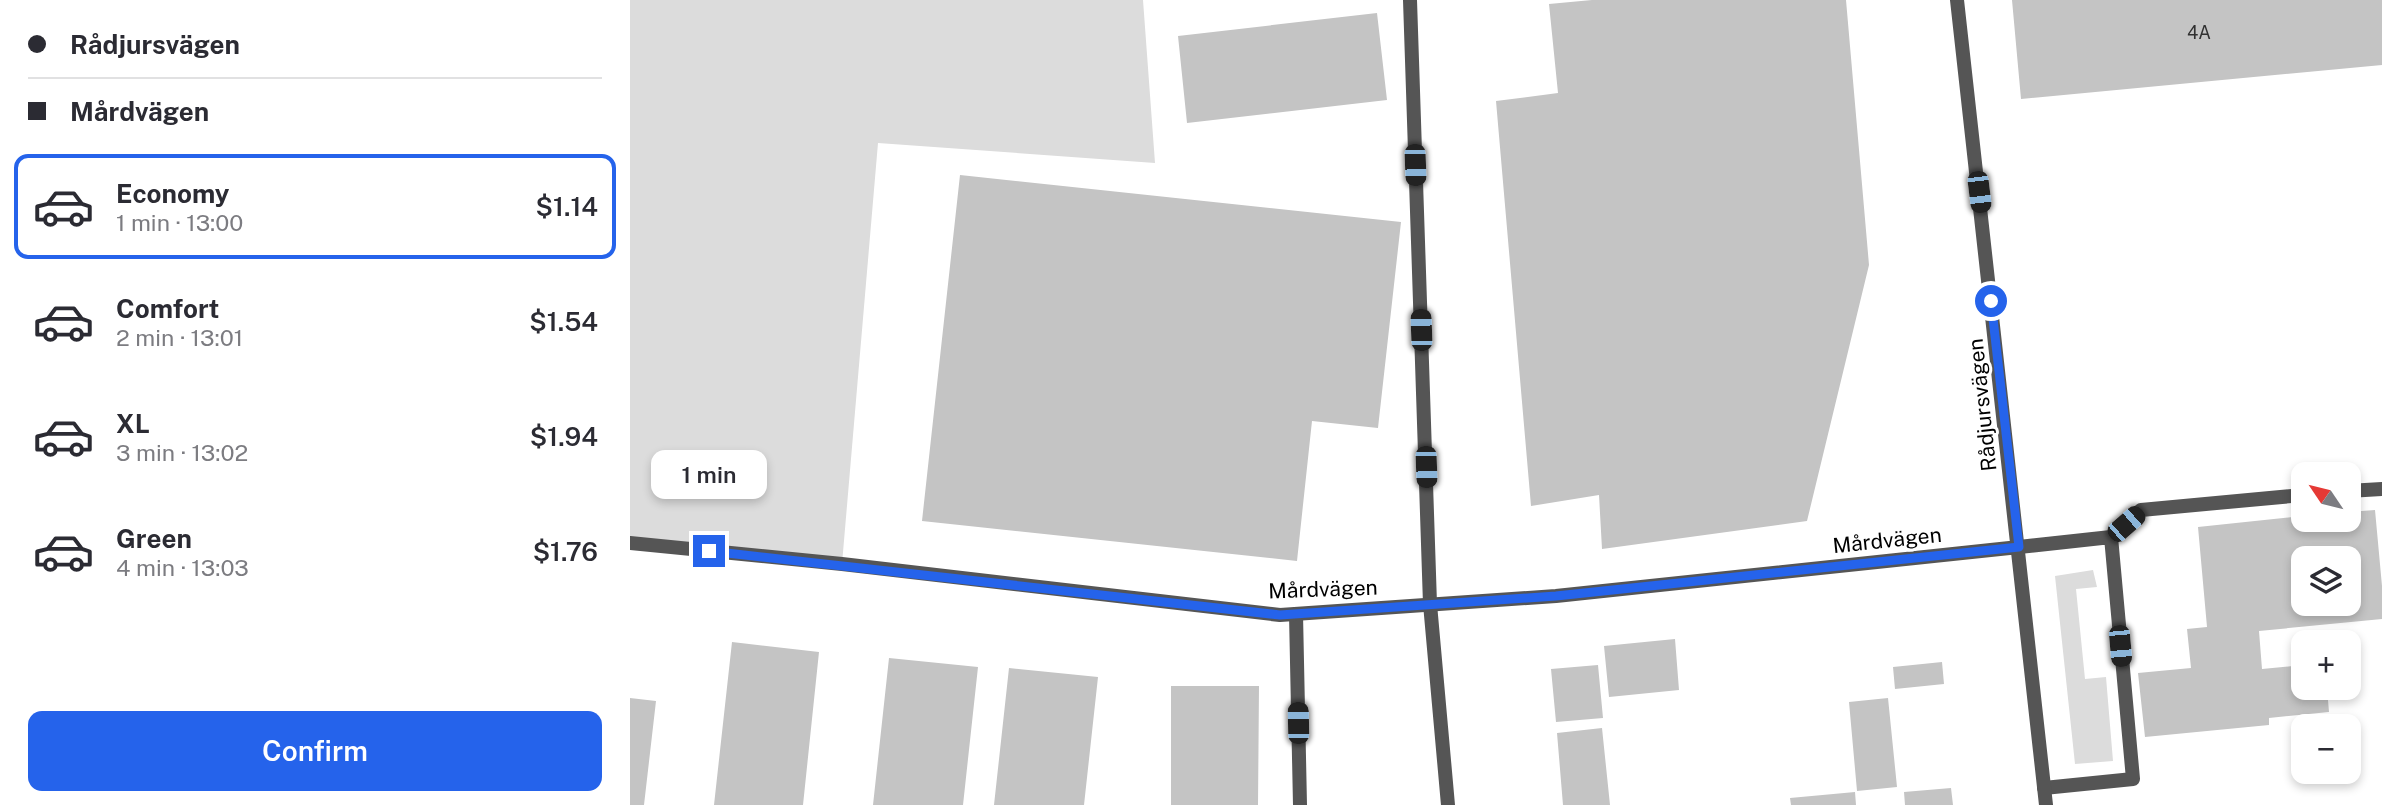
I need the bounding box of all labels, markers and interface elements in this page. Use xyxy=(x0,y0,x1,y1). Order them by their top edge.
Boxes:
house number: 4A xyxy=(2187,22,2211,43)
text: Rådjursvägen xyxy=(70,29,240,60)
text: Mårdvägen xyxy=(70,96,209,127)
car xyxy=(1404,144,1427,186)
car xyxy=(1967,170,1992,214)
icon: car xyxy=(32,175,95,238)
text: Economy xyxy=(116,178,229,209)
text: $1.14 xyxy=(536,191,598,222)
text: 1 min · 13:00 xyxy=(116,209,243,236)
route start xyxy=(1975,285,2007,317)
icon: car xyxy=(32,290,95,353)
text: Comfort xyxy=(116,293,219,324)
text: $1.54 xyxy=(529,306,598,337)
car xyxy=(1410,309,1433,351)
text: 2 min · 13:01 xyxy=(116,324,243,351)
street label: Rådjursvägen xyxy=(1963,337,2001,473)
icon: car xyxy=(32,405,95,468)
text: XL xyxy=(116,408,150,439)
text: $1.94 xyxy=(530,421,598,452)
text: 3 min · 13:02 xyxy=(116,439,248,466)
car xyxy=(1415,446,1438,488)
callout: 1 min xyxy=(651,449,767,498)
text: 1 min xyxy=(682,461,736,488)
north arrow xyxy=(2291,462,2361,532)
map controls xyxy=(2291,462,2361,784)
car xyxy=(2104,502,2149,546)
icon: car xyxy=(32,520,95,583)
street label: Mårdvägen xyxy=(1831,522,1943,558)
text: Green xyxy=(116,523,192,554)
route end xyxy=(693,535,725,567)
text: $1.76 xyxy=(533,536,598,567)
button: layers xyxy=(2291,546,2361,616)
text: 4 min · 13:03 xyxy=(116,554,249,581)
street label: Mårdvägen xyxy=(1268,575,1378,603)
car xyxy=(2108,624,2133,668)
button: + xyxy=(2291,630,2361,700)
car xyxy=(1288,702,1309,744)
button: Confirm xyxy=(28,711,602,791)
button: − xyxy=(2291,714,2361,784)

